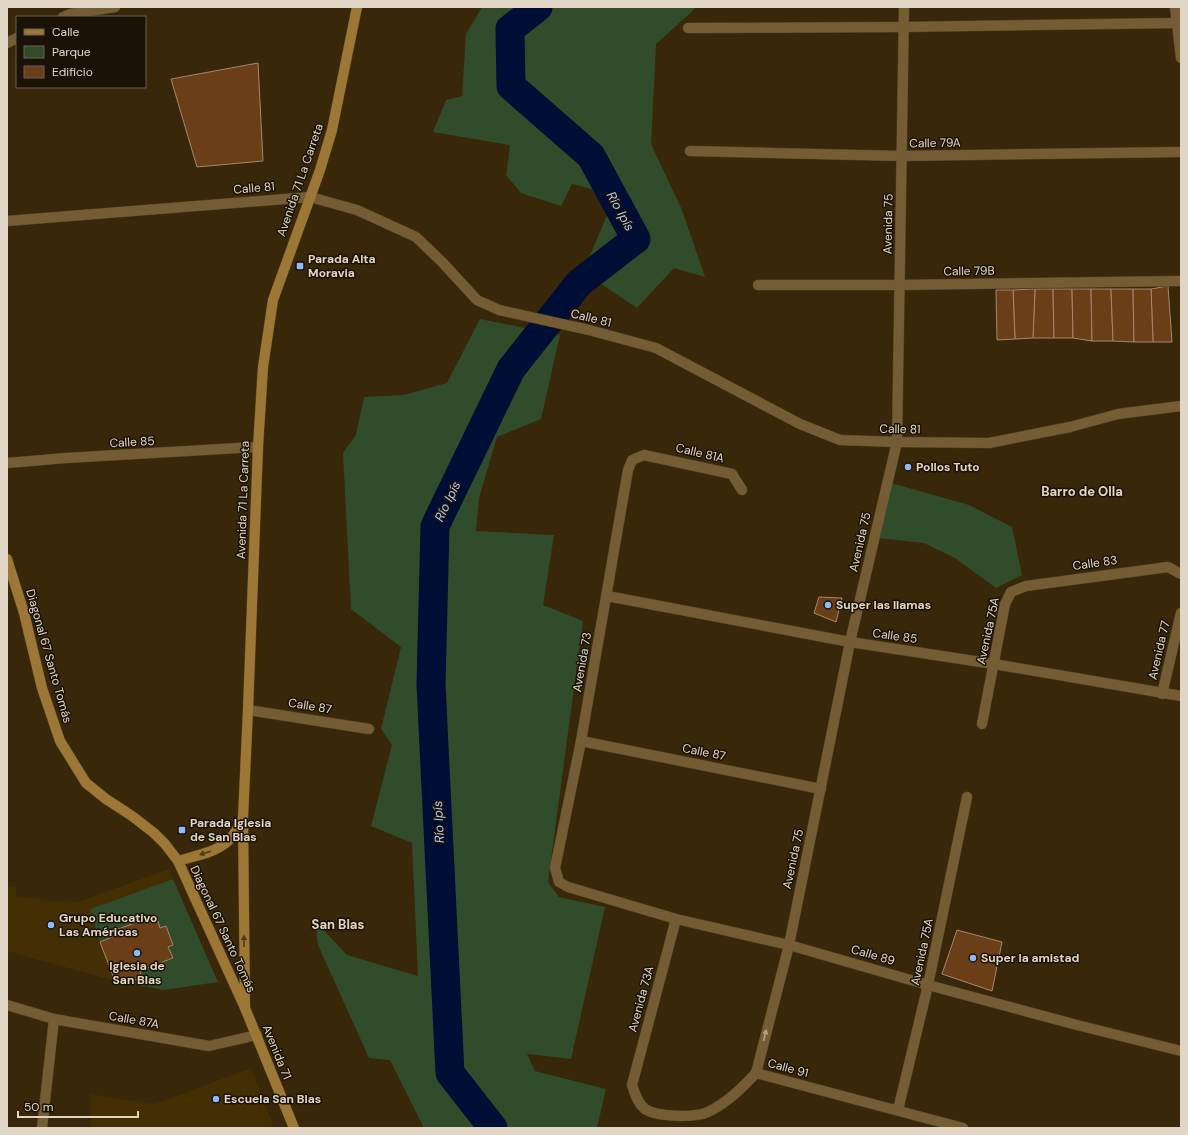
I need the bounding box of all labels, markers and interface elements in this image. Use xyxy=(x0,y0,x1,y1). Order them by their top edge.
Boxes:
legend xyxy=(16,16,146,88)
text: Calle xyxy=(52,24,79,40)
text: Parque xyxy=(52,44,91,60)
text: Edificio xyxy=(52,64,93,80)
street label: Avenida 71 La Carreta xyxy=(273,121,327,239)
street label: Calle 79A xyxy=(909,135,961,151)
street label: Calle 81 xyxy=(233,178,275,198)
water label: Río Ipís xyxy=(603,188,638,234)
street label: Avenida 75 xyxy=(879,194,897,254)
place label: Parada Alta Moravia xyxy=(308,251,376,281)
marker: Parada Alta Moravia xyxy=(295,261,305,271)
street label: Calle 79B xyxy=(943,263,995,279)
street label: Calle 81 xyxy=(569,305,613,331)
street label: Calle 81 xyxy=(879,421,921,437)
street label: Calle 85 xyxy=(109,433,155,451)
street label: Calle 81A xyxy=(674,440,726,466)
street label: Avenida 71 La Carreta xyxy=(233,441,253,559)
place label: Pollos Tuto xyxy=(916,459,980,475)
marker: Pollos Tuto xyxy=(903,462,913,472)
water label: Río Ipís xyxy=(430,478,464,524)
district label: Barro de Olla xyxy=(1041,483,1123,500)
street label: Avenida 75 xyxy=(845,511,875,573)
street label: Calle 83 xyxy=(1072,552,1118,574)
street label: Diagonal 67 Santo Tomás xyxy=(22,587,76,725)
street label: Avenida 75A xyxy=(973,596,1003,666)
place label: Super las llamas xyxy=(836,597,931,613)
marker: Super las llamas xyxy=(823,600,833,610)
street label: Avenida 77 xyxy=(1144,619,1174,681)
street label: Calle 85 xyxy=(872,625,918,647)
street label: Avenida 73 xyxy=(569,631,595,693)
street label: Calle 87 xyxy=(287,695,333,717)
street label: Calle 87 xyxy=(681,740,727,764)
water label: Río Ipís xyxy=(429,800,448,844)
place label: Parada Iglesia de San Blas xyxy=(190,815,271,845)
marker: Parada Iglesia de San Blas xyxy=(177,825,187,835)
street label: Avenida 75 xyxy=(779,828,807,890)
one-way arrow xyxy=(199,850,211,856)
street label: Diagonal 67 Santo Tomás xyxy=(186,863,260,995)
place label: Grupo Educativo Las Américas xyxy=(59,910,157,940)
district label: San Blas xyxy=(312,916,364,933)
street label: Avenida 75A xyxy=(907,917,937,987)
marker: Grupo Educativo Las Américas xyxy=(46,920,56,930)
one-way arrow xyxy=(241,934,247,947)
street label: Calle 89 xyxy=(849,941,897,969)
marker: Iglesia de San Blas xyxy=(132,948,142,958)
place label: Super la amistad xyxy=(981,950,1080,966)
marker: Super la amistad xyxy=(968,953,978,963)
place label: Iglesia de San Blas xyxy=(109,958,165,988)
street label: Avenida 73A xyxy=(624,964,658,1034)
street label: Calle 87A xyxy=(108,1008,160,1032)
street label: Avenida 71 xyxy=(259,1022,295,1082)
one-way arrow xyxy=(763,1029,769,1041)
street label: Calle 91 xyxy=(766,1055,810,1081)
place label: Escuela San Blas xyxy=(224,1091,321,1107)
scale bar xyxy=(18,1093,138,1119)
marker: Escuela San Blas xyxy=(211,1094,221,1104)
text: 50 m xyxy=(24,1099,53,1115)

